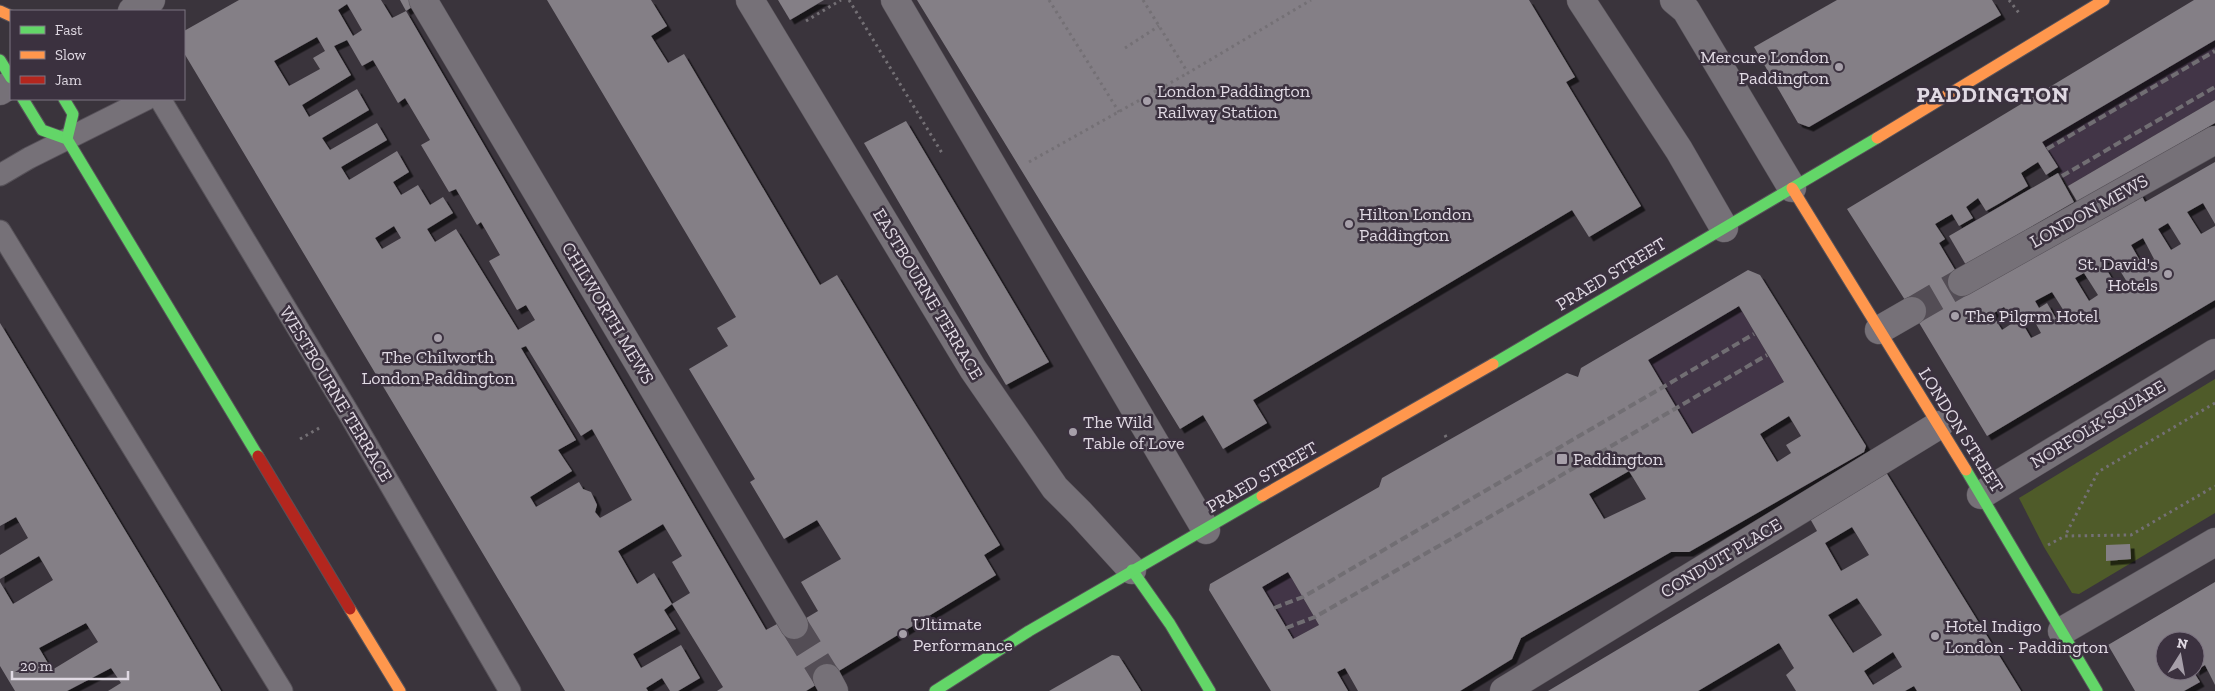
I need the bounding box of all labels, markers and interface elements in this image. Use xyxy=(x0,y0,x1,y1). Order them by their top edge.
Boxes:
legend xyxy=(10,10,185,100)
text: Fast xyxy=(55,21,83,39)
text: Slow xyxy=(55,46,87,64)
place label: Mercure London Paddington xyxy=(1700,46,1830,89)
marker: Mercure London Paddington xyxy=(1833,61,1845,73)
text: Jam xyxy=(55,71,82,89)
place label: London Paddington Railway Station xyxy=(1157,80,1311,123)
district label: PADDINGTON xyxy=(1917,81,2069,108)
marker: London Paddington Railway Station xyxy=(1141,95,1153,107)
street label: LONDON MEWS xyxy=(2026,169,2152,253)
place label: Hilton London Paddington xyxy=(1359,203,1472,246)
street label: EASTBOURNE TERRACE xyxy=(868,204,988,384)
marker: Hilton London Paddington xyxy=(1343,218,1355,230)
street label: PRAED STREET xyxy=(1552,233,1670,315)
street label: CHILWORTH MEWS xyxy=(557,238,659,388)
place label: St. David's Hotels xyxy=(2078,253,2158,296)
marker: St. David's Hotels xyxy=(2162,268,2174,280)
street label: WESTBOURNE TERRACE xyxy=(275,302,397,486)
place label: The Pilgrm Hotel xyxy=(1965,305,2099,327)
marker: The Pilgrm Hotel xyxy=(1949,310,1961,322)
marker: The Chilworth London Paddington xyxy=(432,332,444,344)
place label: The Chilworth London Paddington xyxy=(362,346,515,389)
street label: LONDON STREET xyxy=(1914,363,2008,497)
street label: NORFOLK SQUARE xyxy=(2027,375,2169,473)
place label: The Wild Table of Love xyxy=(1083,411,1184,454)
marker: The Wild Table of Love xyxy=(1067,426,1079,438)
street label: PRAED STREET xyxy=(1203,436,1321,518)
place label: Paddington xyxy=(1573,448,1664,470)
marker: Paddington xyxy=(1555,452,1569,466)
street label: CONDUIT PLACE xyxy=(1656,513,1786,603)
place label: Ultimate Performance xyxy=(913,613,1013,656)
place label: Hotel Indigo London - Paddington xyxy=(1945,615,2109,658)
marker: Ultimate Performance xyxy=(897,628,909,640)
marker: Hotel Indigo London - Paddington xyxy=(1929,630,1941,642)
north arrow xyxy=(2155,631,2205,681)
text: N xyxy=(2176,634,2190,653)
scale bar xyxy=(12,648,129,680)
text: 20 m xyxy=(20,657,53,675)

